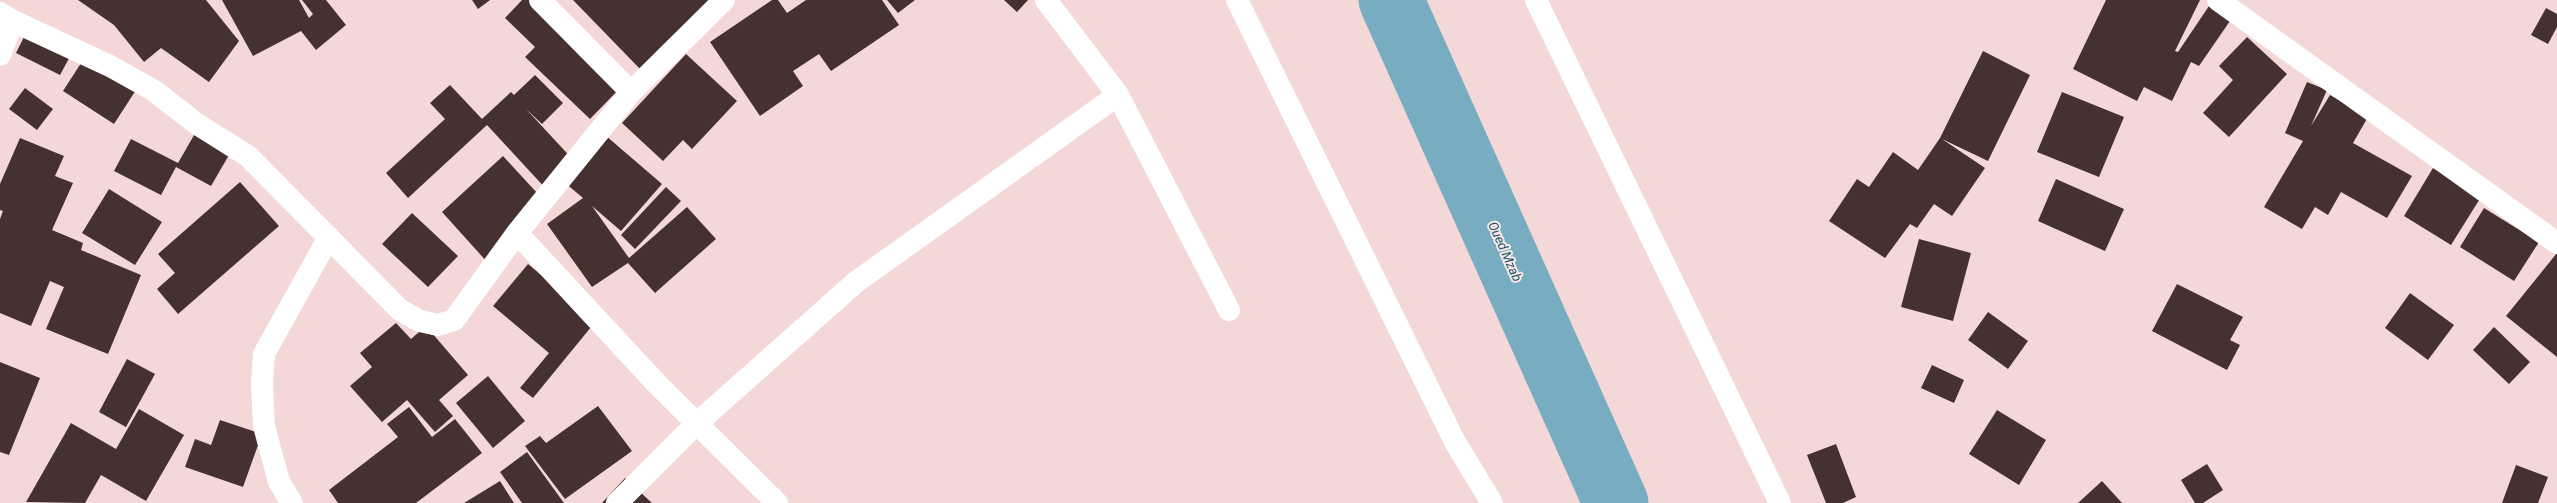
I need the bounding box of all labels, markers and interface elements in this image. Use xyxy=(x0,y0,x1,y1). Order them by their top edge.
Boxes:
water label: Oued Mzab xyxy=(1484,220,1524,284)

